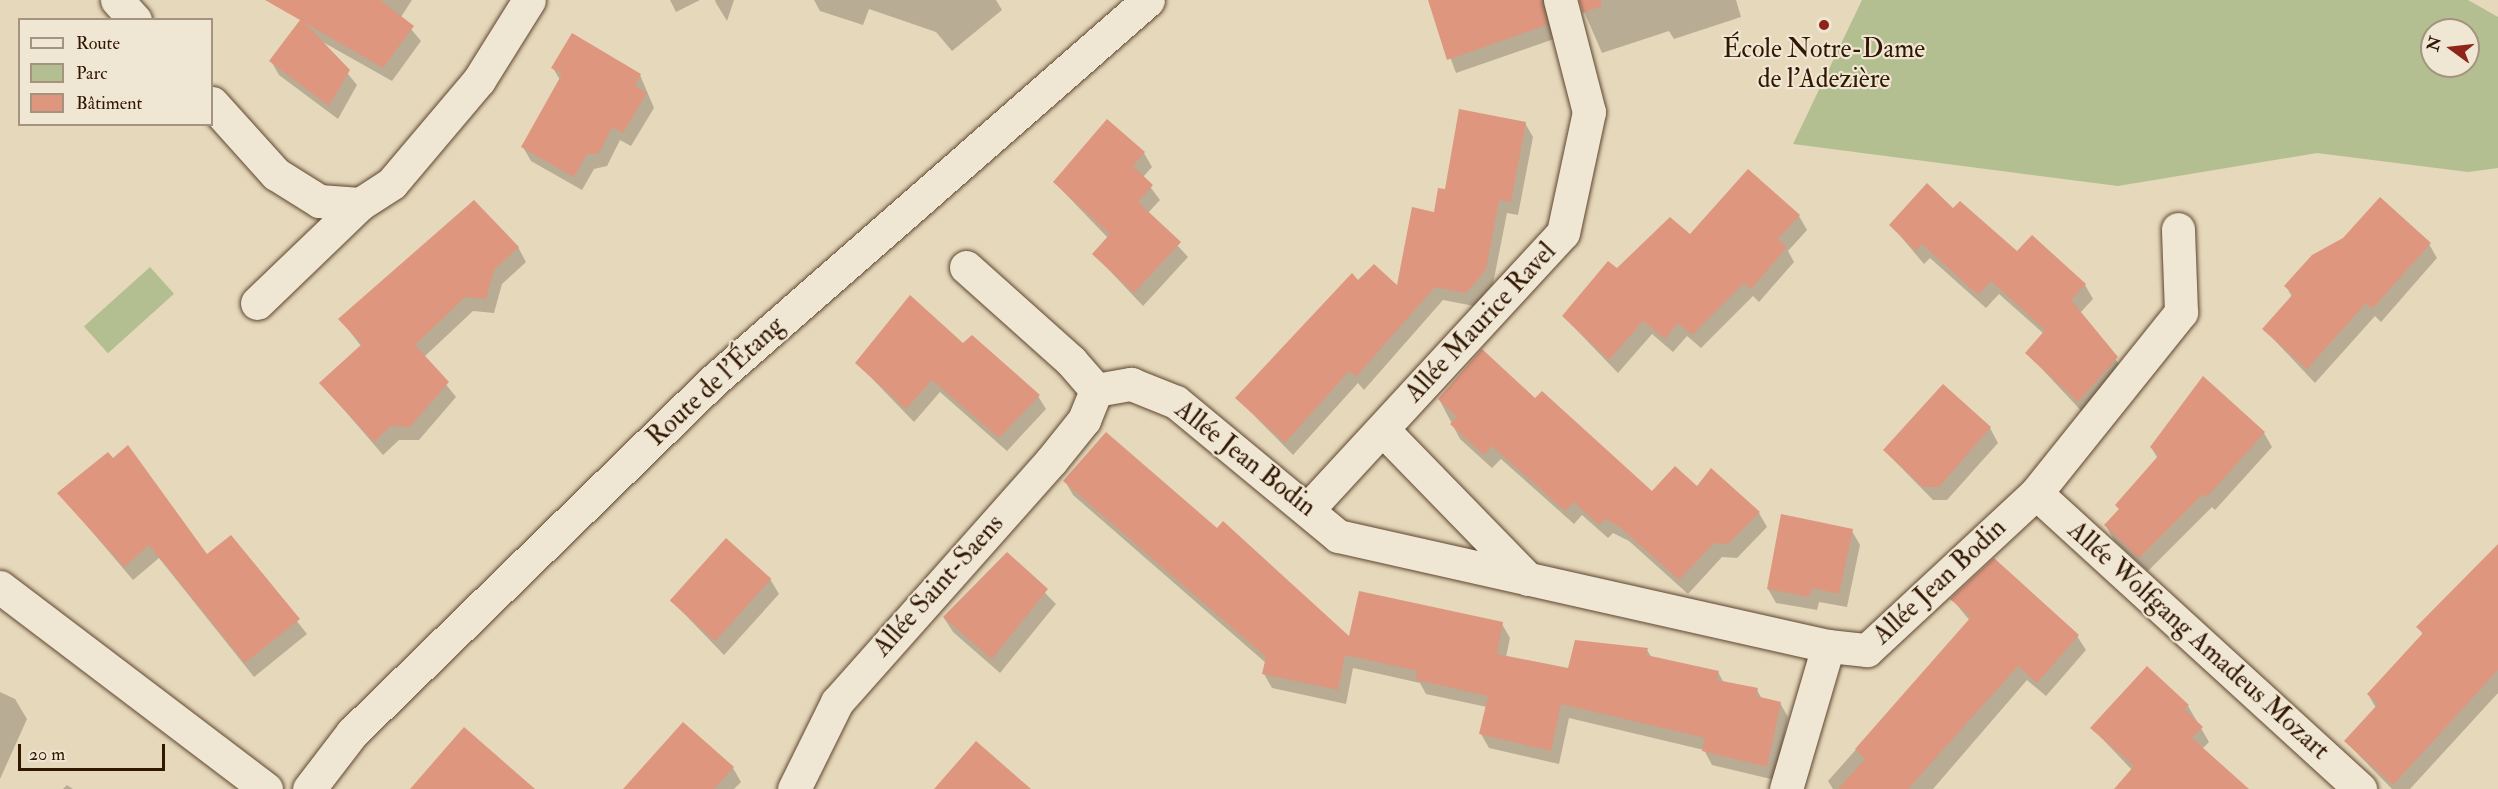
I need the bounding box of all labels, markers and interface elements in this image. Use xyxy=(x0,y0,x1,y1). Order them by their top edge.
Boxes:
legend xyxy=(18,18,213,126)
marker: École Notre-Dame de l'Adezière xyxy=(1817,18,1831,32)
north arrow xyxy=(2420,18,2480,78)
text: Route xyxy=(76,32,120,55)
place label: École Notre-Dame de l'Adezière xyxy=(1723,34,1925,96)
text: N xyxy=(2423,34,2446,53)
text: Parc xyxy=(76,62,107,85)
text: Bâtiment xyxy=(76,92,142,115)
street label: Allée Maurice Ravel xyxy=(1399,237,1563,409)
street label: Route de l'Étang xyxy=(641,311,791,453)
street label: Allée Jean Bodin xyxy=(1168,394,1322,524)
street label: Allée Saint-Saens xyxy=(867,509,1011,663)
street label: Allée Jean Bodin xyxy=(1867,513,2013,651)
street label: Allée Wolfgang Amadeus Mozart xyxy=(2061,515,2335,767)
scale bar xyxy=(21,732,168,770)
text: 20 m xyxy=(29,743,65,766)

